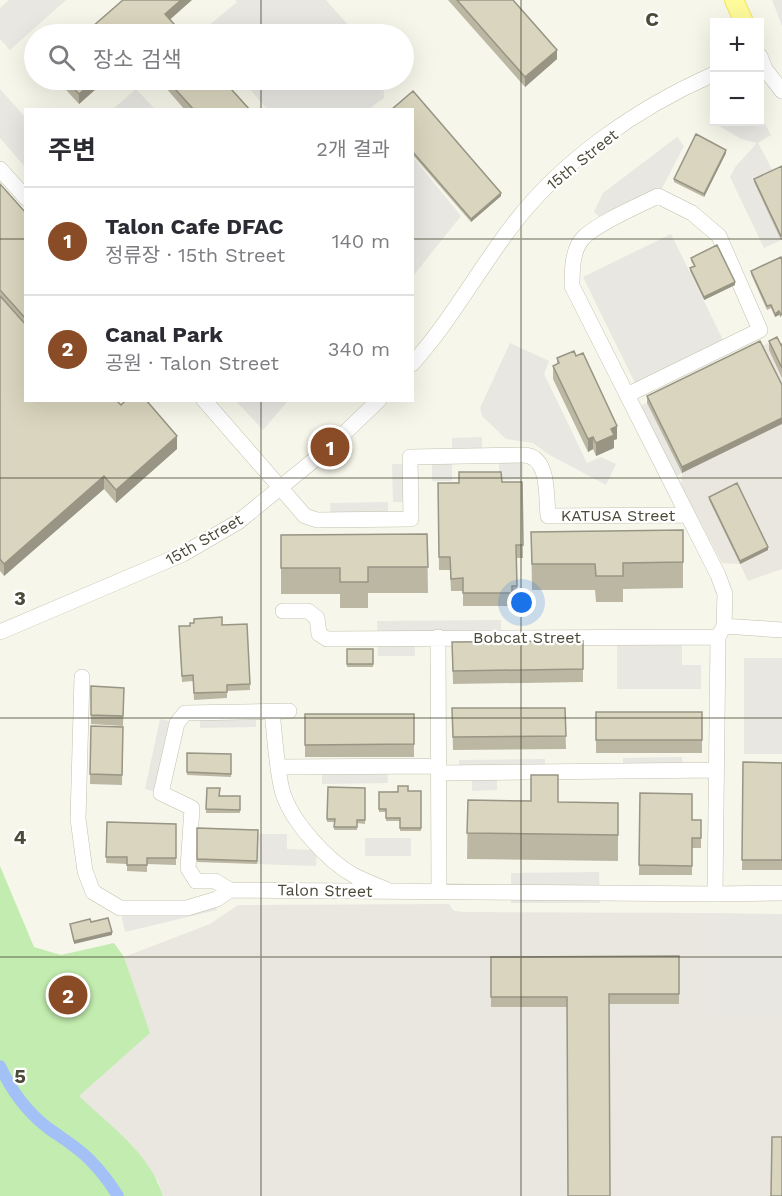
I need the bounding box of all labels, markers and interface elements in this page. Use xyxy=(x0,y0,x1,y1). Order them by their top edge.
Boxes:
text: C xyxy=(645,7,659,31)
map controls xyxy=(710,18,764,126)
button: + xyxy=(710,18,764,72)
search box xyxy=(24,24,414,90)
icon: search xyxy=(45,41,78,74)
text: 장소 검색 xyxy=(93,47,181,72)
button: − xyxy=(710,72,764,126)
street label: 15th Street xyxy=(543,125,622,194)
text: 주변 xyxy=(48,135,96,165)
text: 2개 결과 xyxy=(316,137,390,161)
text: Talon Cafe DFAC xyxy=(105,214,283,239)
text: 1 xyxy=(63,229,72,253)
text: 140 m xyxy=(332,229,390,253)
text: 정류장 · 15th Street xyxy=(105,243,285,267)
text: Canal Park xyxy=(105,322,223,347)
text: 2 xyxy=(62,337,73,361)
text: 340 m xyxy=(328,337,390,361)
text: 공원 · Talon Street xyxy=(105,351,279,375)
pin: 1 xyxy=(310,424,350,470)
street label: KATUSA Street xyxy=(561,506,675,525)
street label: 15th Street xyxy=(162,510,246,569)
text: 3 xyxy=(14,586,26,610)
your location xyxy=(507,588,536,617)
street label: Bobcat Street xyxy=(473,628,581,647)
text: 4 xyxy=(14,825,27,849)
street label: Talon Street xyxy=(277,880,373,901)
pin: 2 xyxy=(48,972,88,1018)
text: 5 xyxy=(14,1064,26,1088)

